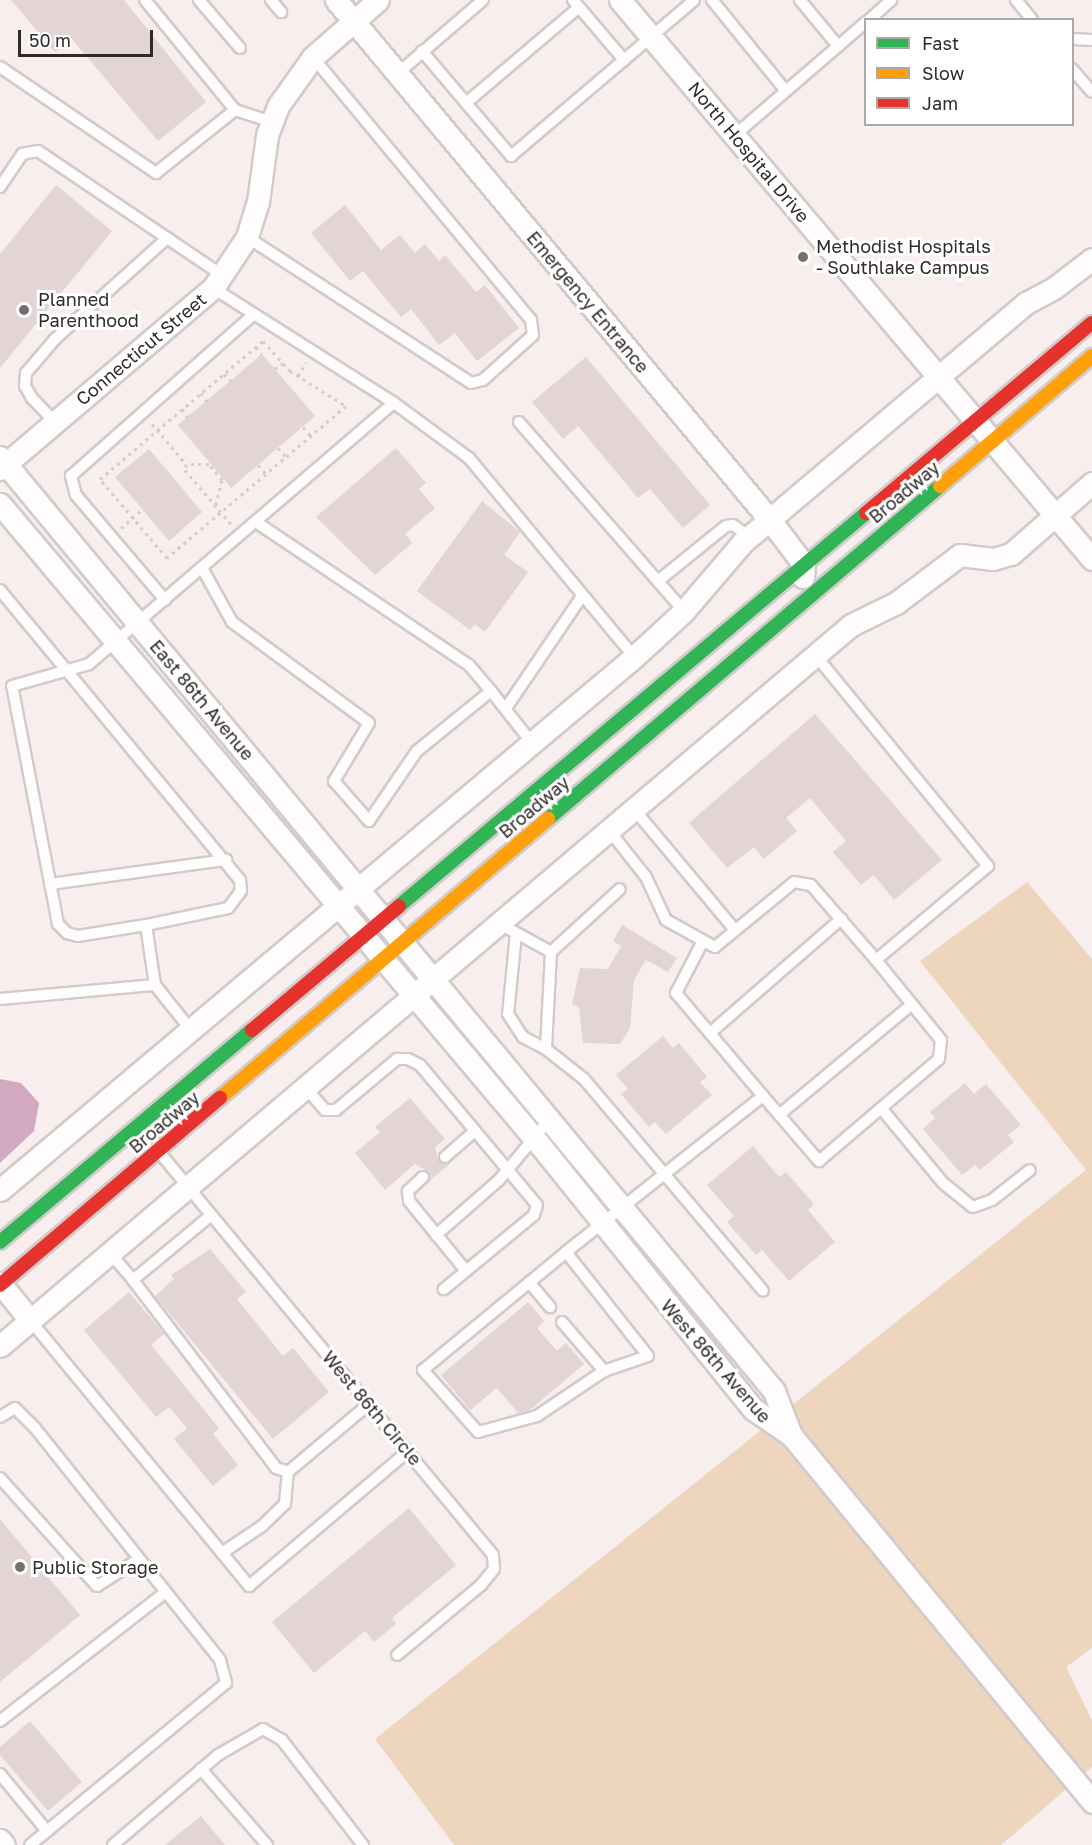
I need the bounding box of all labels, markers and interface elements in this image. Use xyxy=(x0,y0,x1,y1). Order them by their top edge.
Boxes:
scale bar xyxy=(21,18,156,56)
legend xyxy=(864,18,1074,126)
text: 50 m xyxy=(29,29,71,51)
text: Fast xyxy=(922,32,959,54)
text: Slow xyxy=(922,62,964,84)
street label: North Hospital Drive xyxy=(684,77,814,227)
text: Jam xyxy=(922,92,958,114)
street label: Emergency Entrance xyxy=(522,227,654,377)
place label: Methodist Hospitals - Southlake Campus xyxy=(816,236,991,278)
marker: Methodist Hospitals - Southlake Campus xyxy=(794,248,812,266)
street label: Connecticut Street xyxy=(72,288,210,410)
place label: Planned Parenthood xyxy=(38,289,139,332)
marker: Planned Parenthood xyxy=(15,301,33,319)
street label: Broadway xyxy=(864,456,944,528)
street label: East 86th Avenue xyxy=(145,635,259,765)
street label: Broadway xyxy=(494,771,574,843)
street label: Broadway xyxy=(124,1086,204,1158)
street label: West 86th Avenue xyxy=(657,1295,775,1427)
street label: West 86th Circle xyxy=(318,1346,426,1470)
place label: Public Storage xyxy=(32,1556,158,1578)
marker: Public Storage xyxy=(13,1560,27,1574)

